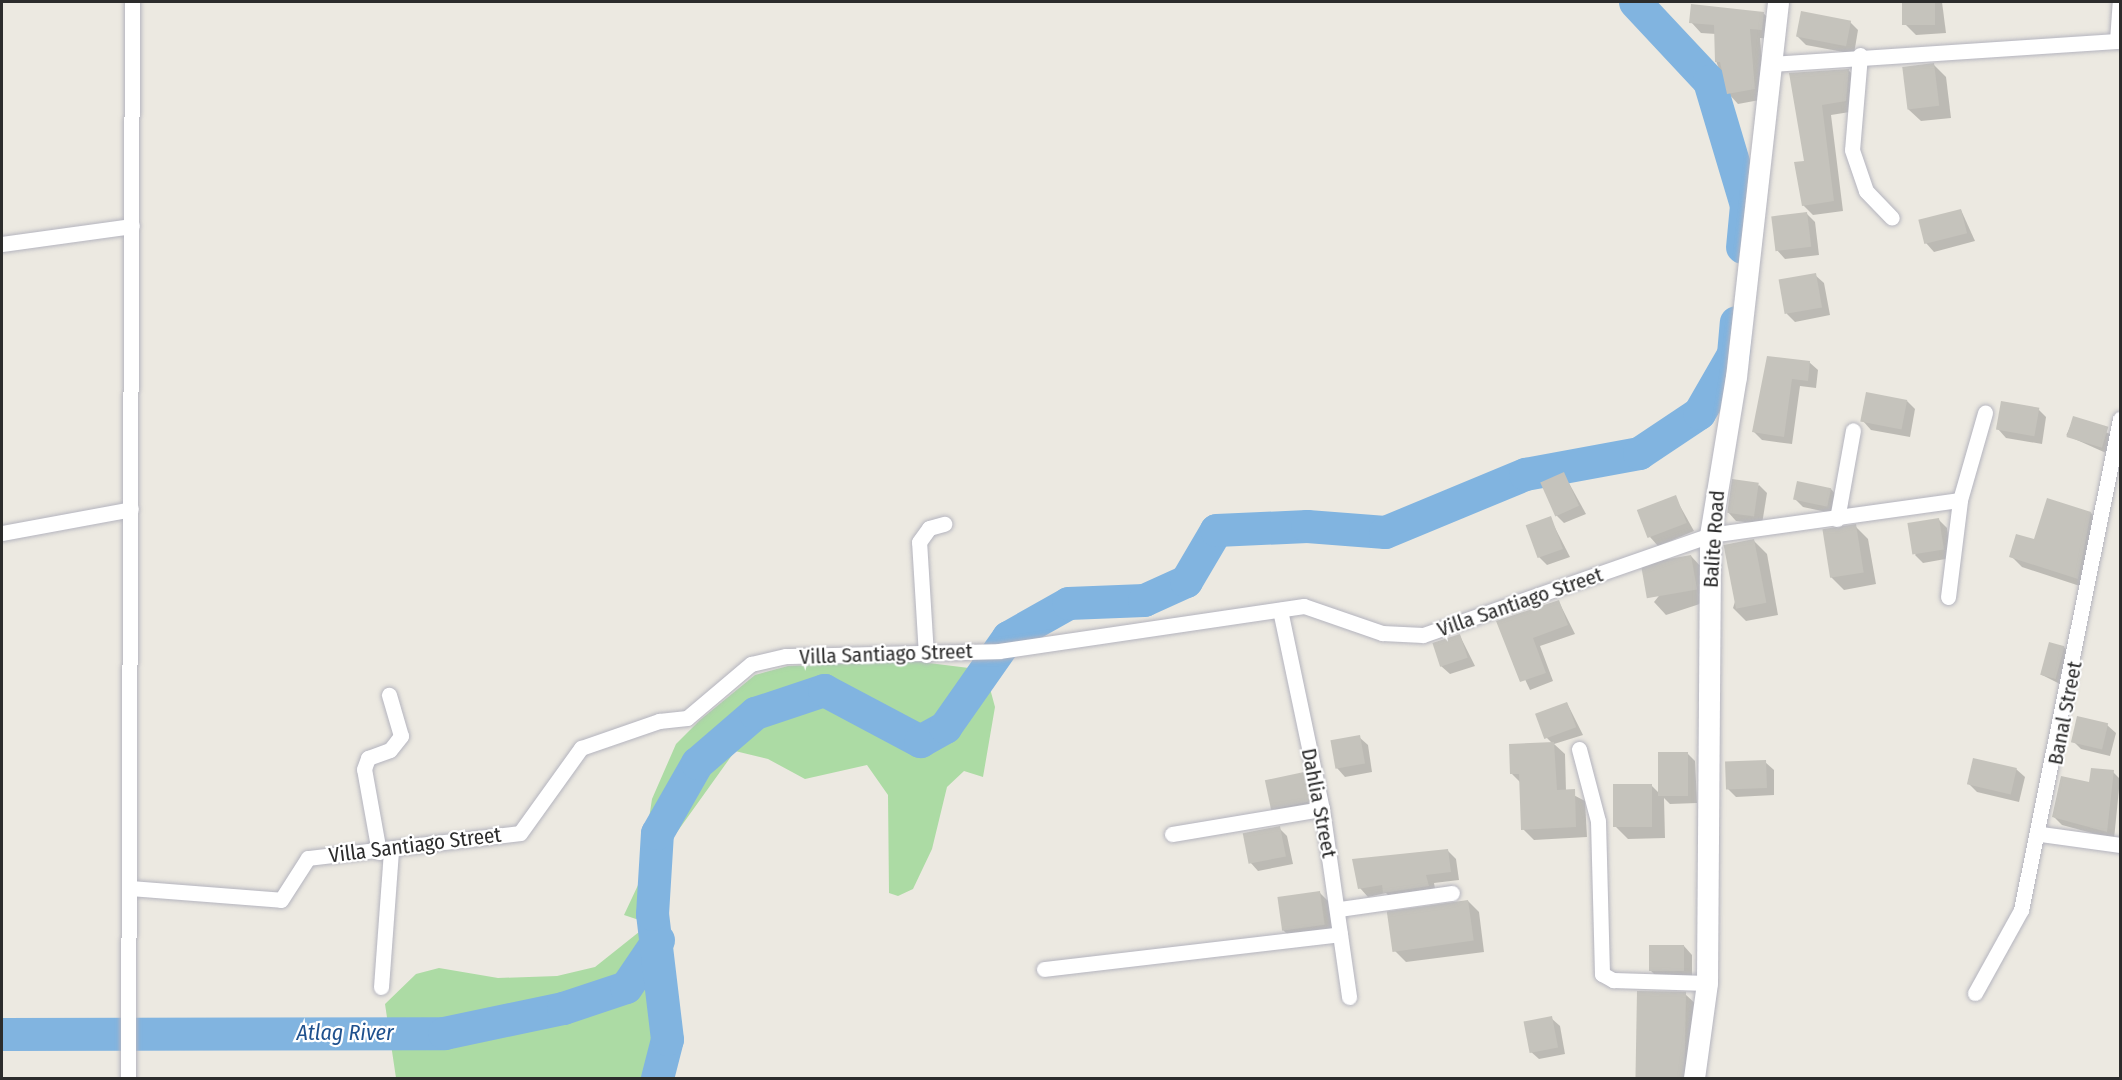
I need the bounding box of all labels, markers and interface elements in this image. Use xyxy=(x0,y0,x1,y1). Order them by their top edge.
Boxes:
street label: Balite Road xyxy=(1698,489,1730,589)
street label: Villa Santiago Street xyxy=(1434,562,1606,642)
street label: Villa Santiago Street xyxy=(799,638,973,670)
street label: Banal Street xyxy=(2043,659,2087,767)
street label: Dahlia Street xyxy=(1296,746,1342,860)
street label: Villa Santiago Street xyxy=(327,822,503,868)
water label: Atlag River xyxy=(296,1020,394,1046)

